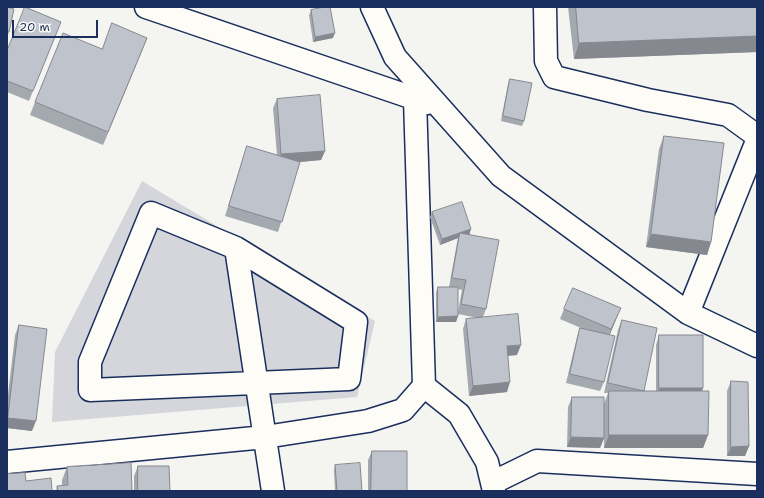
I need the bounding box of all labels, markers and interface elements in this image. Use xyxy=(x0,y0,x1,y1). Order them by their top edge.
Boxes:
scale bar xyxy=(14,12,100,38)
text: 20 m xyxy=(19,19,50,35)

